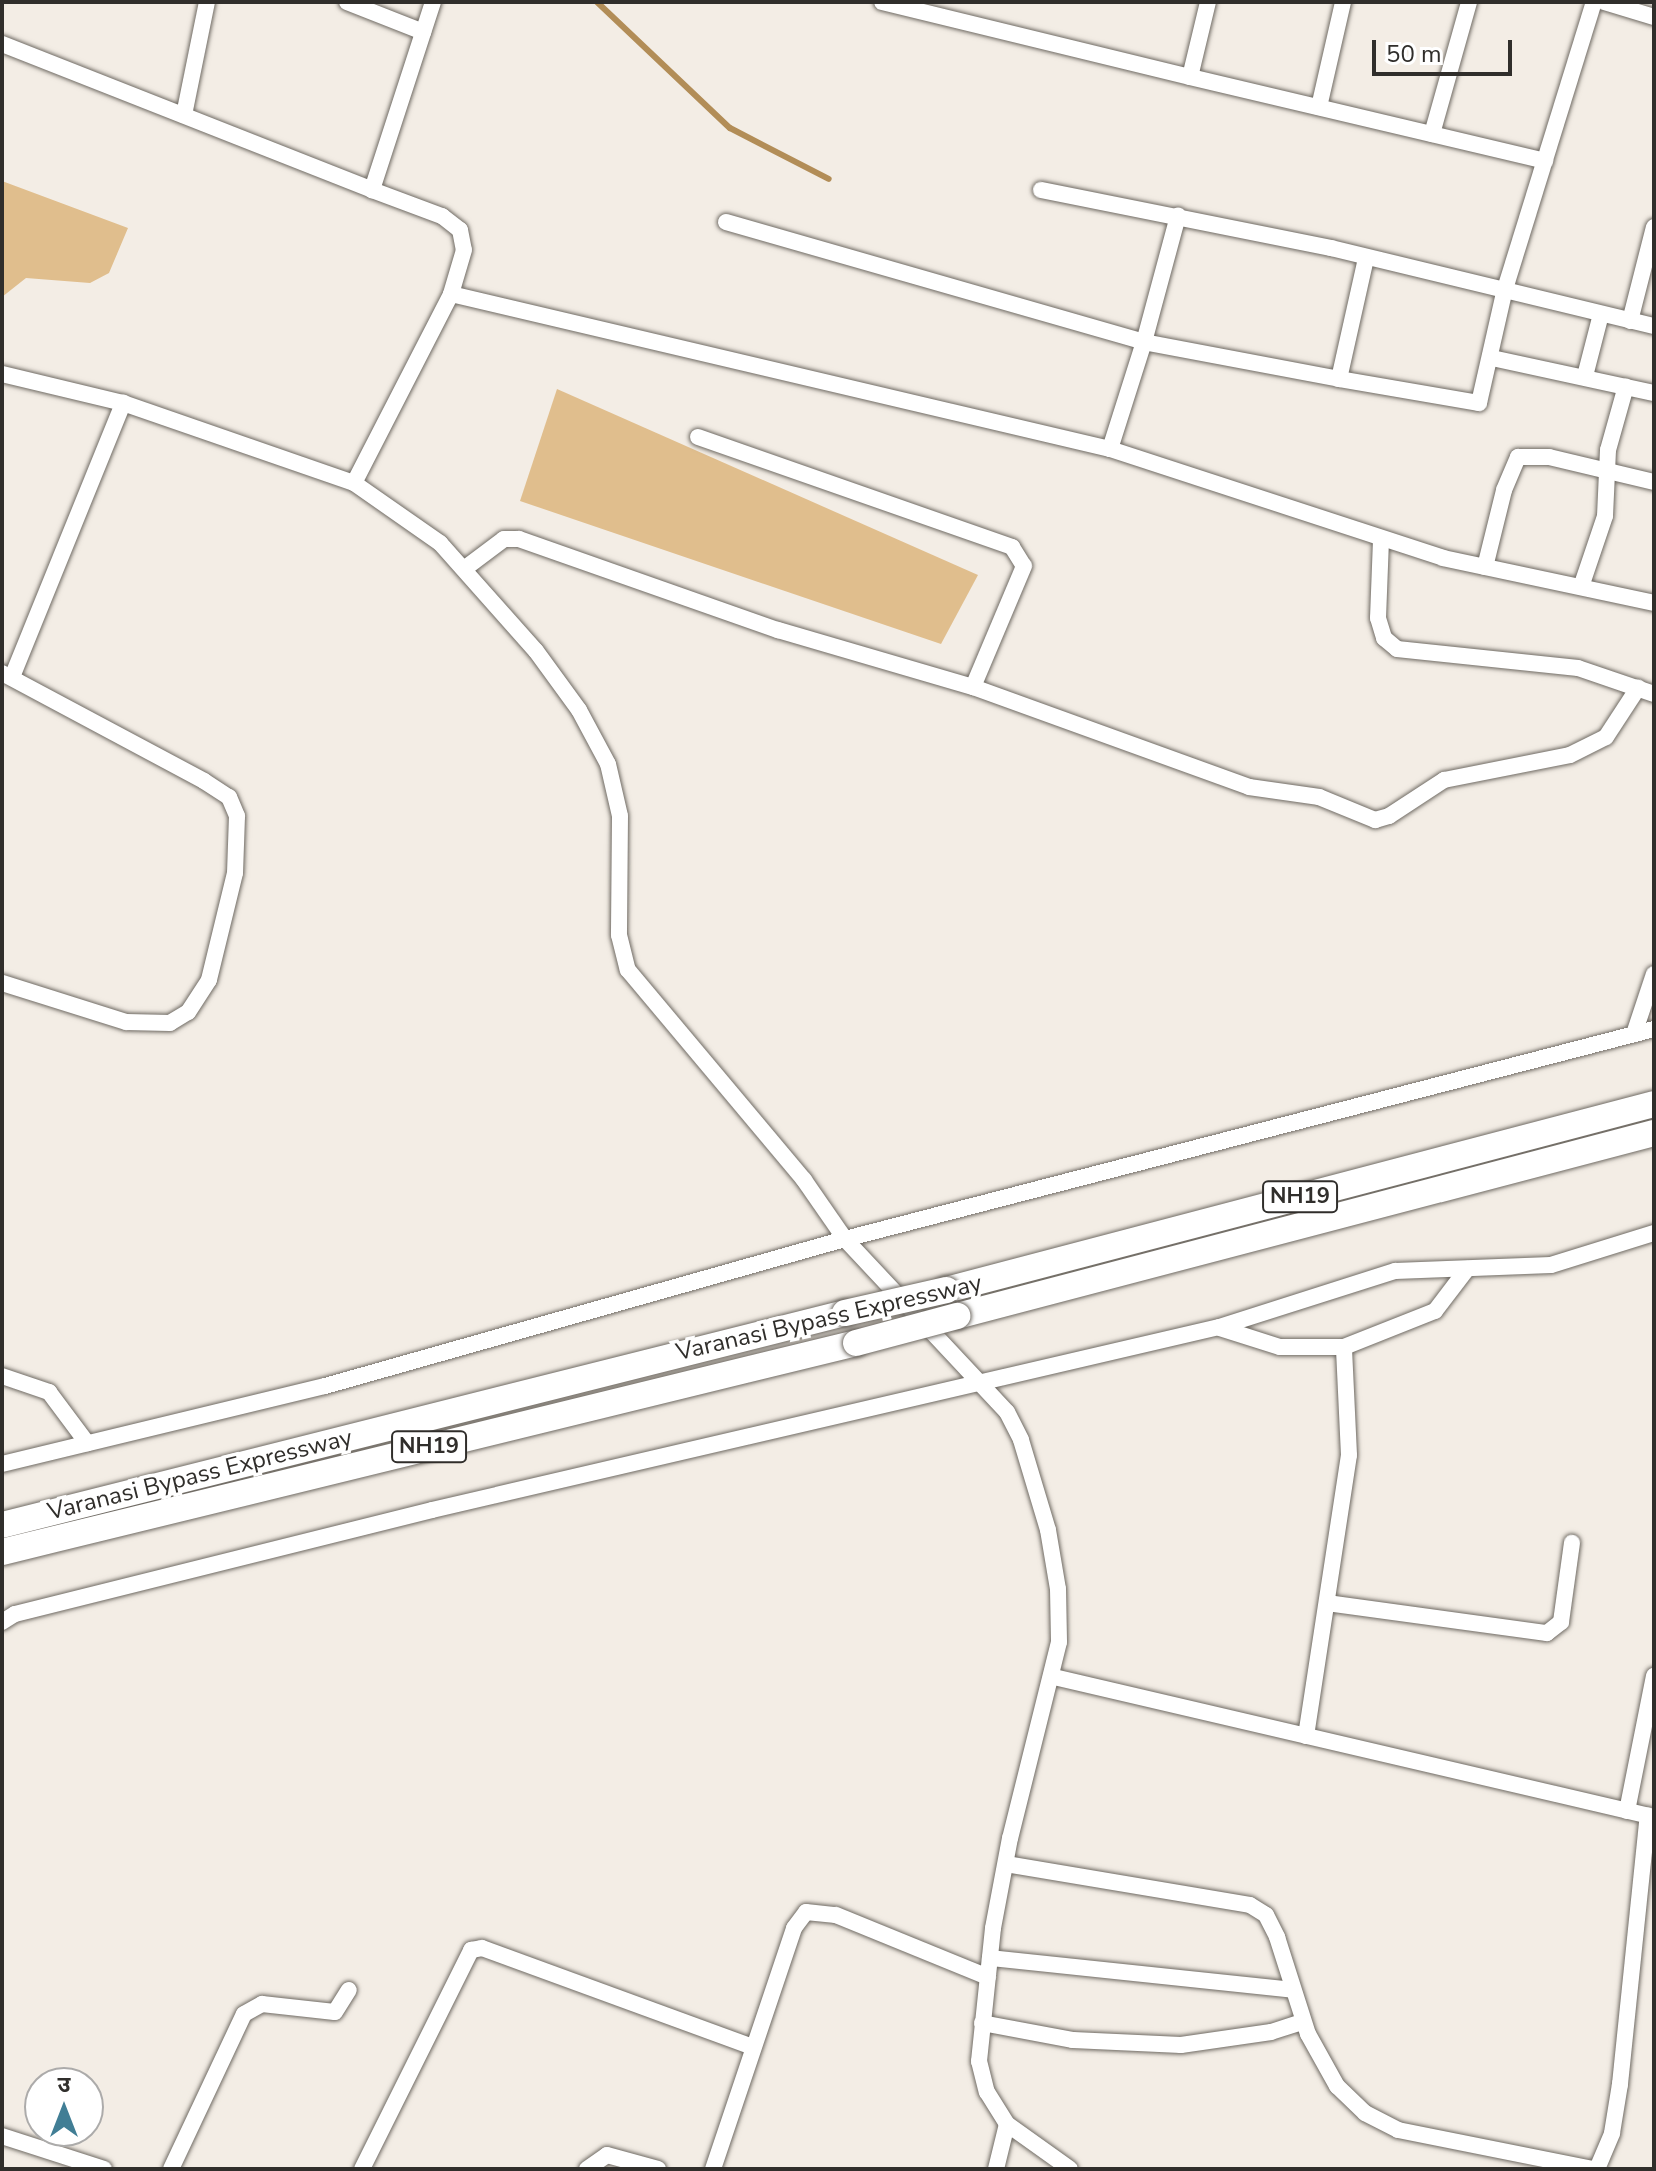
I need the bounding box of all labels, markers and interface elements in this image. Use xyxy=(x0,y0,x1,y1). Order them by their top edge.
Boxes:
scale bar xyxy=(1376,24,1516,74)
text: 50 m xyxy=(1386,38,1442,70)
road number: NH19 xyxy=(1262,1179,1338,1215)
street label: Varanasi Bypass Expressway xyxy=(673,1269,985,1367)
street label: Varanasi Bypass Expressway xyxy=(45,1423,355,1527)
road number: NH19 xyxy=(391,1429,467,1465)
north arrow xyxy=(24,2067,104,2147)
text: उ xyxy=(58,2070,70,2100)

